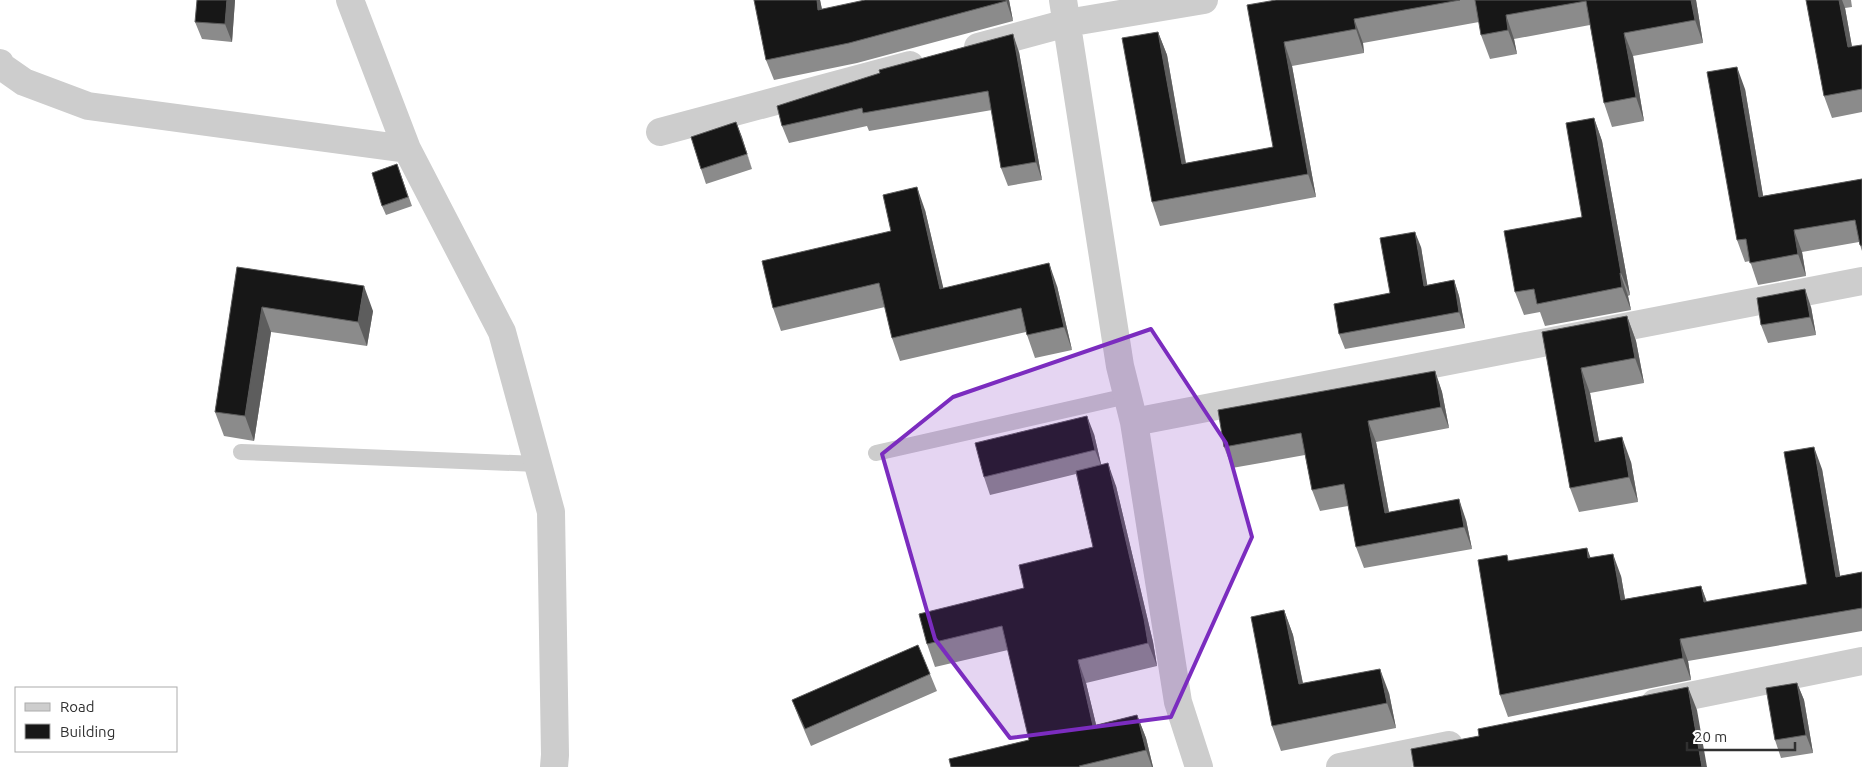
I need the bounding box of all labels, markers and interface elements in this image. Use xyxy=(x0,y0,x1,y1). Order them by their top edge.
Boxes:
legend xyxy=(15,687,178,752)
text: Road xyxy=(60,698,95,715)
scale bar xyxy=(1687,720,1794,752)
text: Building xyxy=(60,723,115,740)
text: 20 m xyxy=(1694,728,1727,745)

